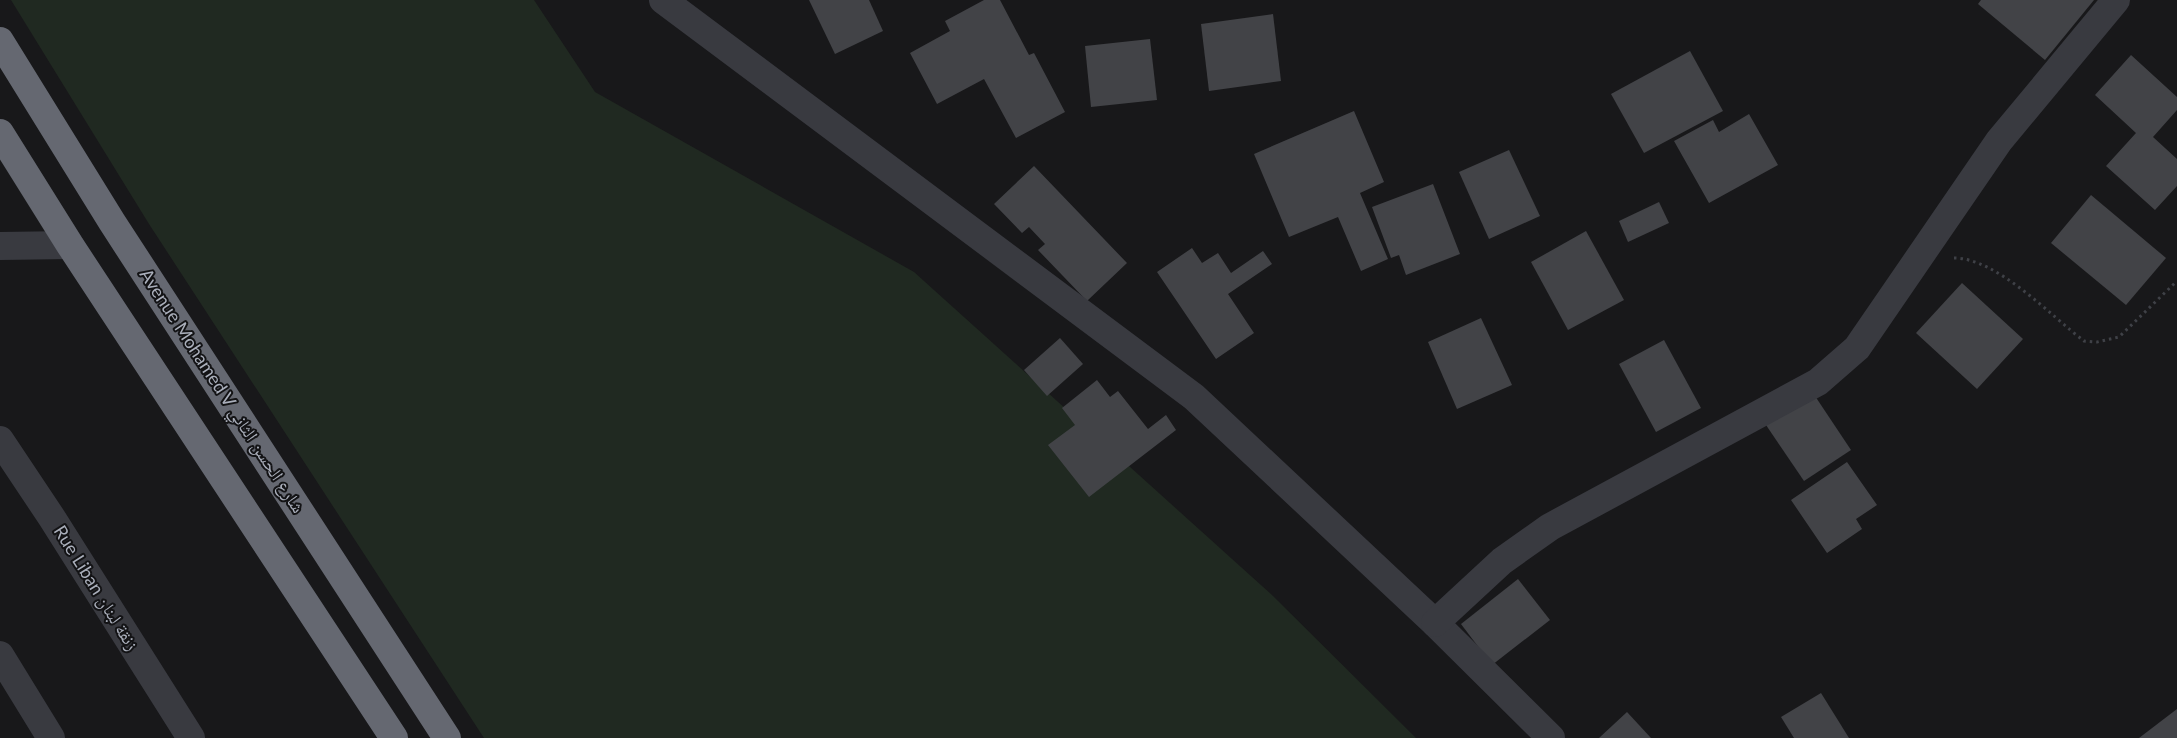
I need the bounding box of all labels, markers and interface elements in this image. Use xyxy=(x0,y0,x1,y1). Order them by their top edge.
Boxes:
street label: Avenue Mohamed V شارع الحسن الثاني xyxy=(132,264,310,519)
street label: Rue Liban زنقة لبنان xyxy=(49,521,144,655)

